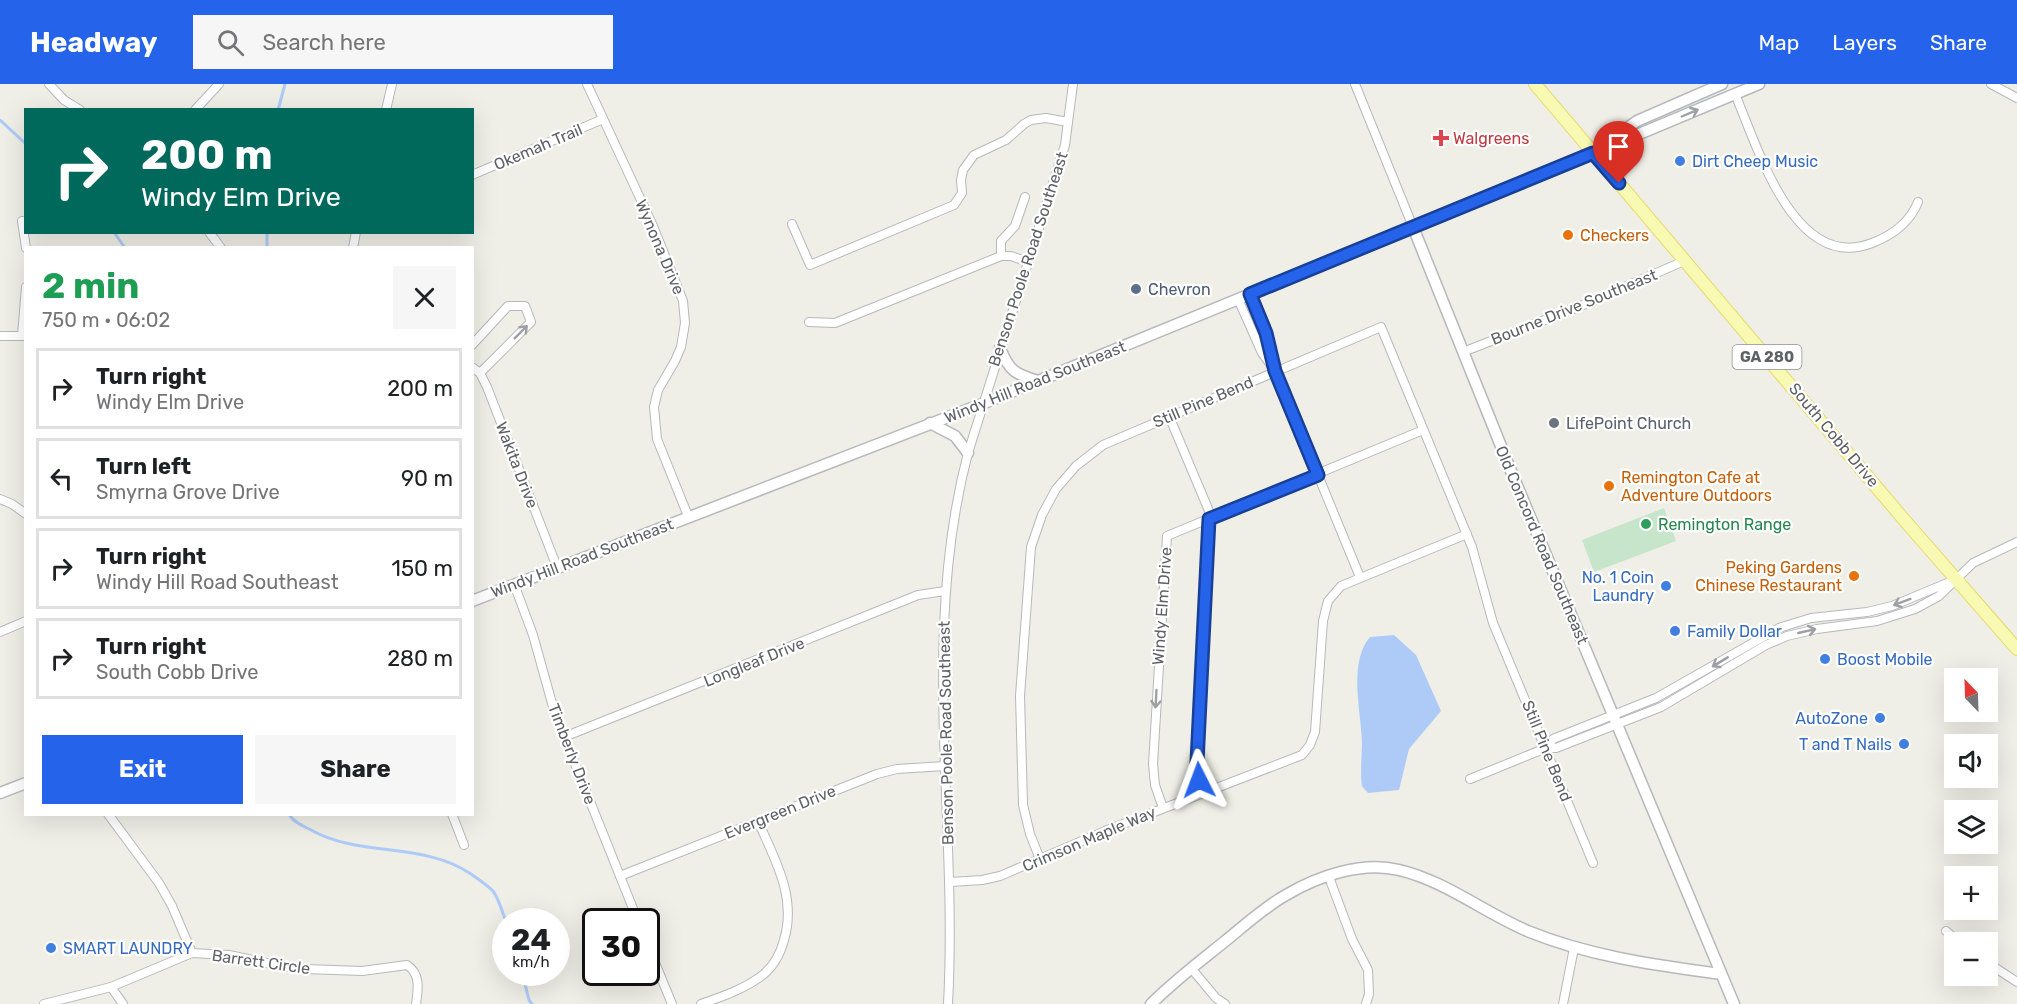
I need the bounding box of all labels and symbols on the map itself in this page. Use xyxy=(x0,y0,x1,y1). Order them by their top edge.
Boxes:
one-way arrow xyxy=(1681,107,1699,118)
street label: Okemah Trail xyxy=(491,120,585,174)
pin xyxy=(1593,121,1644,183)
place label: Walgreens xyxy=(1453,129,1529,148)
marker: Walgreens xyxy=(1434,131,1448,145)
street label: Benson Poole Road Southeast xyxy=(984,149,1072,369)
place label: Dirt Cheep Music xyxy=(1692,152,1818,171)
marker: Dirt Cheep Music xyxy=(1673,154,1687,168)
street label: Wynona Drive xyxy=(631,197,689,297)
place label: Checkers xyxy=(1580,226,1649,245)
marker: Checkers xyxy=(1561,228,1575,242)
street label: Bourne Drive Southeast xyxy=(1488,265,1660,349)
place label: Chevron xyxy=(1148,280,1211,299)
marker: Chevron xyxy=(1129,282,1143,296)
one-way arrow xyxy=(514,324,529,339)
street label: Windy Hill Road Southeast xyxy=(941,337,1129,427)
road number: GA 280 xyxy=(1732,345,1802,369)
street label: Still Pine Bend xyxy=(1150,372,1256,432)
street label: South Cobb Drive xyxy=(1785,379,1883,491)
place label: LifePoint Church xyxy=(1566,414,1691,433)
marker: LifePoint Church xyxy=(1547,416,1561,430)
street label: Wakita Drive xyxy=(492,419,542,511)
street label: Old Concord Road Southeast xyxy=(1491,443,1593,647)
place label: Remington Cafe at Adventure Outdoors xyxy=(1621,468,1772,505)
marker: Remington Cafe at Adventure Outdoors xyxy=(1602,479,1616,493)
street label: Windy Hill Road Southeast xyxy=(488,514,676,602)
place label: Remington Range xyxy=(1658,515,1791,534)
marker: Remington Range xyxy=(1639,517,1653,531)
street label: Windy Elm Drive xyxy=(1148,546,1176,666)
place label: Peking Gardens Chinese Restaurant xyxy=(1695,558,1842,595)
place label: No. 1 Coin Laundry xyxy=(1582,568,1654,605)
marker: Peking Gardens Chinese Restaurant xyxy=(1847,569,1861,583)
marker: No. 1 Coin Laundry xyxy=(1659,579,1673,593)
one-way arrow xyxy=(1893,597,1912,608)
street label: Benson Poole Road Southeast xyxy=(935,621,957,845)
place label: Family Dollar xyxy=(1687,622,1782,641)
marker: Family Dollar xyxy=(1668,624,1682,638)
one-way arrow xyxy=(1797,625,1816,636)
street label: Longleaf Drive xyxy=(701,633,807,691)
place label: Boost Mobile xyxy=(1837,650,1933,669)
marker: Boost Mobile xyxy=(1818,652,1832,666)
one-way arrow xyxy=(1712,657,1729,669)
north arrow xyxy=(1944,668,1998,722)
one-way arrow xyxy=(1151,689,1162,709)
street label: Still Pine Bend xyxy=(1518,698,1576,804)
street label: Timberly Drive xyxy=(544,701,600,807)
place label: AutoZone xyxy=(1795,709,1868,728)
marker: AutoZone xyxy=(1873,711,1887,725)
place label: T and T Nails xyxy=(1799,735,1892,754)
marker: T and T Nails xyxy=(1897,737,1911,751)
position arrow xyxy=(1167,748,1231,812)
street label: Evergreen Drive xyxy=(722,781,838,843)
street label: Crimson Maple Way xyxy=(1019,802,1159,876)
speed limit sign: 30 xyxy=(582,908,660,986)
place label: SMART LAUNDRY xyxy=(63,939,193,958)
marker: SMART LAUNDRY xyxy=(44,941,58,955)
street label: Barrett Circle xyxy=(211,946,311,978)

